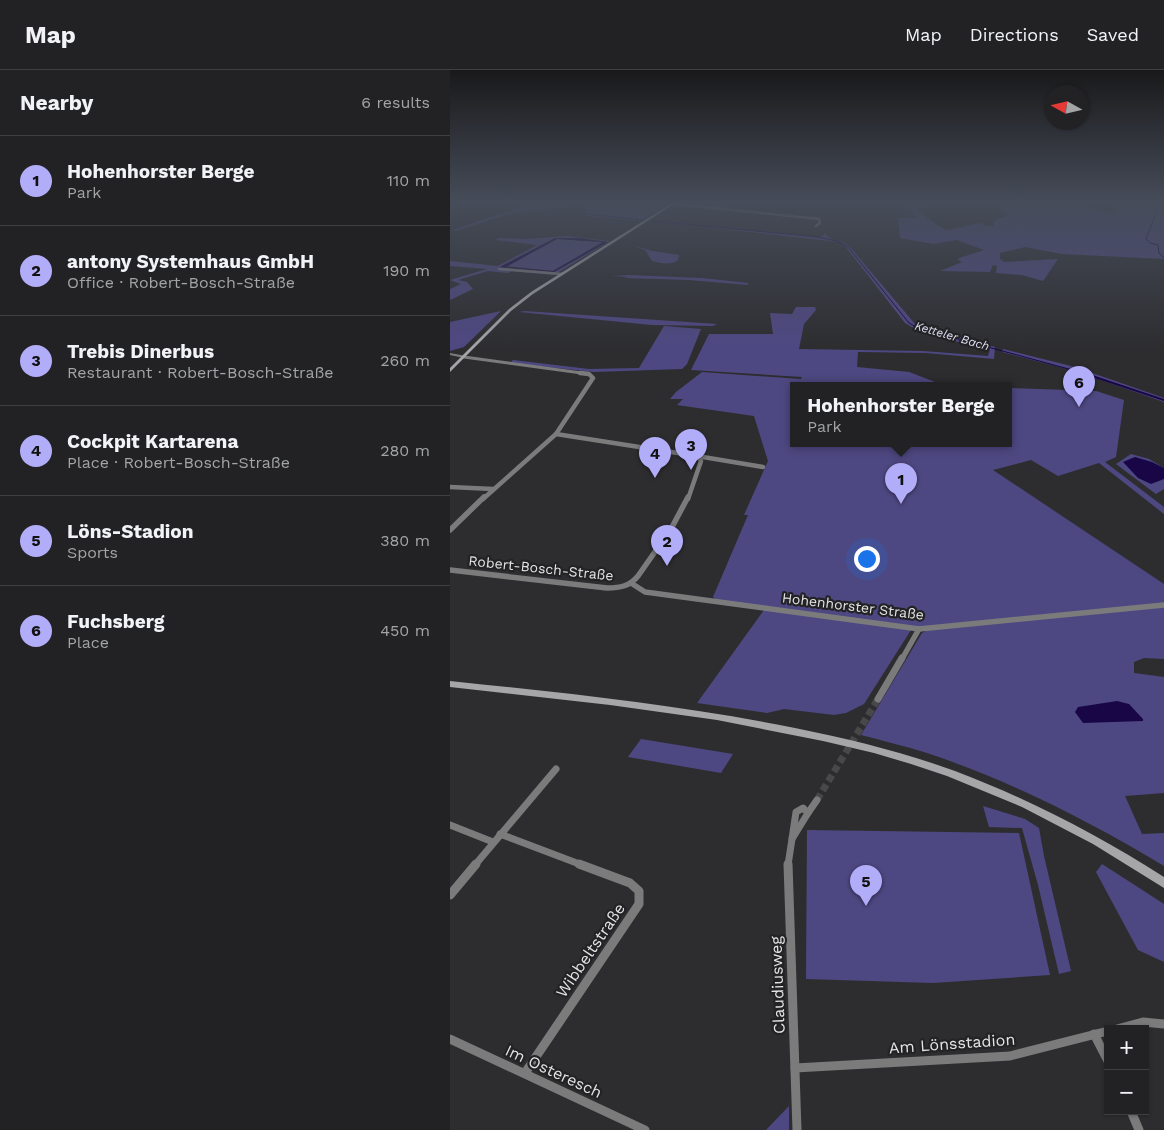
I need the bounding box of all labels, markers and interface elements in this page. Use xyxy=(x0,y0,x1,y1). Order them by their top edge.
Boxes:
text: Map xyxy=(25,21,76,49)
text: Map xyxy=(905,24,942,45)
text: Directions xyxy=(970,24,1059,45)
text: Saved xyxy=(1087,24,1139,45)
north arrow xyxy=(1044,85,1089,130)
text: Nearby xyxy=(20,90,93,115)
text: 6 results xyxy=(361,93,430,112)
text: Hohenhorster Berge xyxy=(67,160,255,183)
text: 1 xyxy=(33,171,39,190)
text: 110 m xyxy=(387,171,430,190)
text: Park xyxy=(67,183,101,202)
text: antony Systemhaus GmbH xyxy=(67,250,314,273)
text: 2 xyxy=(31,261,41,280)
text: 190 m xyxy=(383,261,430,280)
text: Office · Robert-Bosch-Straße xyxy=(67,273,295,292)
water label: Ketteler Bach xyxy=(913,319,991,353)
text: Trebis Dinerbus xyxy=(67,340,214,363)
text: 3 xyxy=(31,351,41,370)
text: 260 m xyxy=(380,351,430,370)
text: Restaurant · Robert-Bosch-Straße xyxy=(67,363,334,382)
pin: 6 xyxy=(1063,366,1095,407)
popup xyxy=(790,382,1012,447)
text: Hohenhorster Berge xyxy=(807,394,995,417)
text: Park xyxy=(807,417,842,436)
pin: 3 xyxy=(675,429,707,470)
text: Cockpit Kartarena xyxy=(67,430,238,453)
pin: 4 xyxy=(639,437,671,478)
text: 4 xyxy=(31,441,41,460)
text: 280 m xyxy=(380,441,430,460)
text: Place · Robert-Bosch-Straße xyxy=(67,453,290,472)
pin: 1 xyxy=(885,463,917,504)
text: Löns-Stadion xyxy=(67,520,194,543)
pin: 2 xyxy=(651,525,683,566)
text: 5 xyxy=(31,531,41,550)
text: 380 m xyxy=(380,531,430,550)
text: Sports xyxy=(67,543,118,562)
your location xyxy=(854,546,880,572)
street label: Robert-Bosch-Straße xyxy=(468,552,614,584)
street label: Hohenhorster Straße xyxy=(781,589,925,623)
text: Fuchsberg xyxy=(67,610,164,633)
text: 6 xyxy=(31,621,41,640)
text: 450 m xyxy=(380,621,430,640)
text: Place xyxy=(67,633,109,652)
pin: 5 xyxy=(850,865,882,906)
street label: Wibbeltstraße xyxy=(552,899,629,1001)
street label: Claudiusweg xyxy=(766,935,789,1034)
map controls xyxy=(1104,1025,1149,1115)
button: + xyxy=(1104,1025,1149,1070)
street label: Am Lönsstadion xyxy=(888,1030,1016,1057)
street label: Im Osteresch xyxy=(502,1041,605,1102)
button: − xyxy=(1104,1070,1149,1115)

